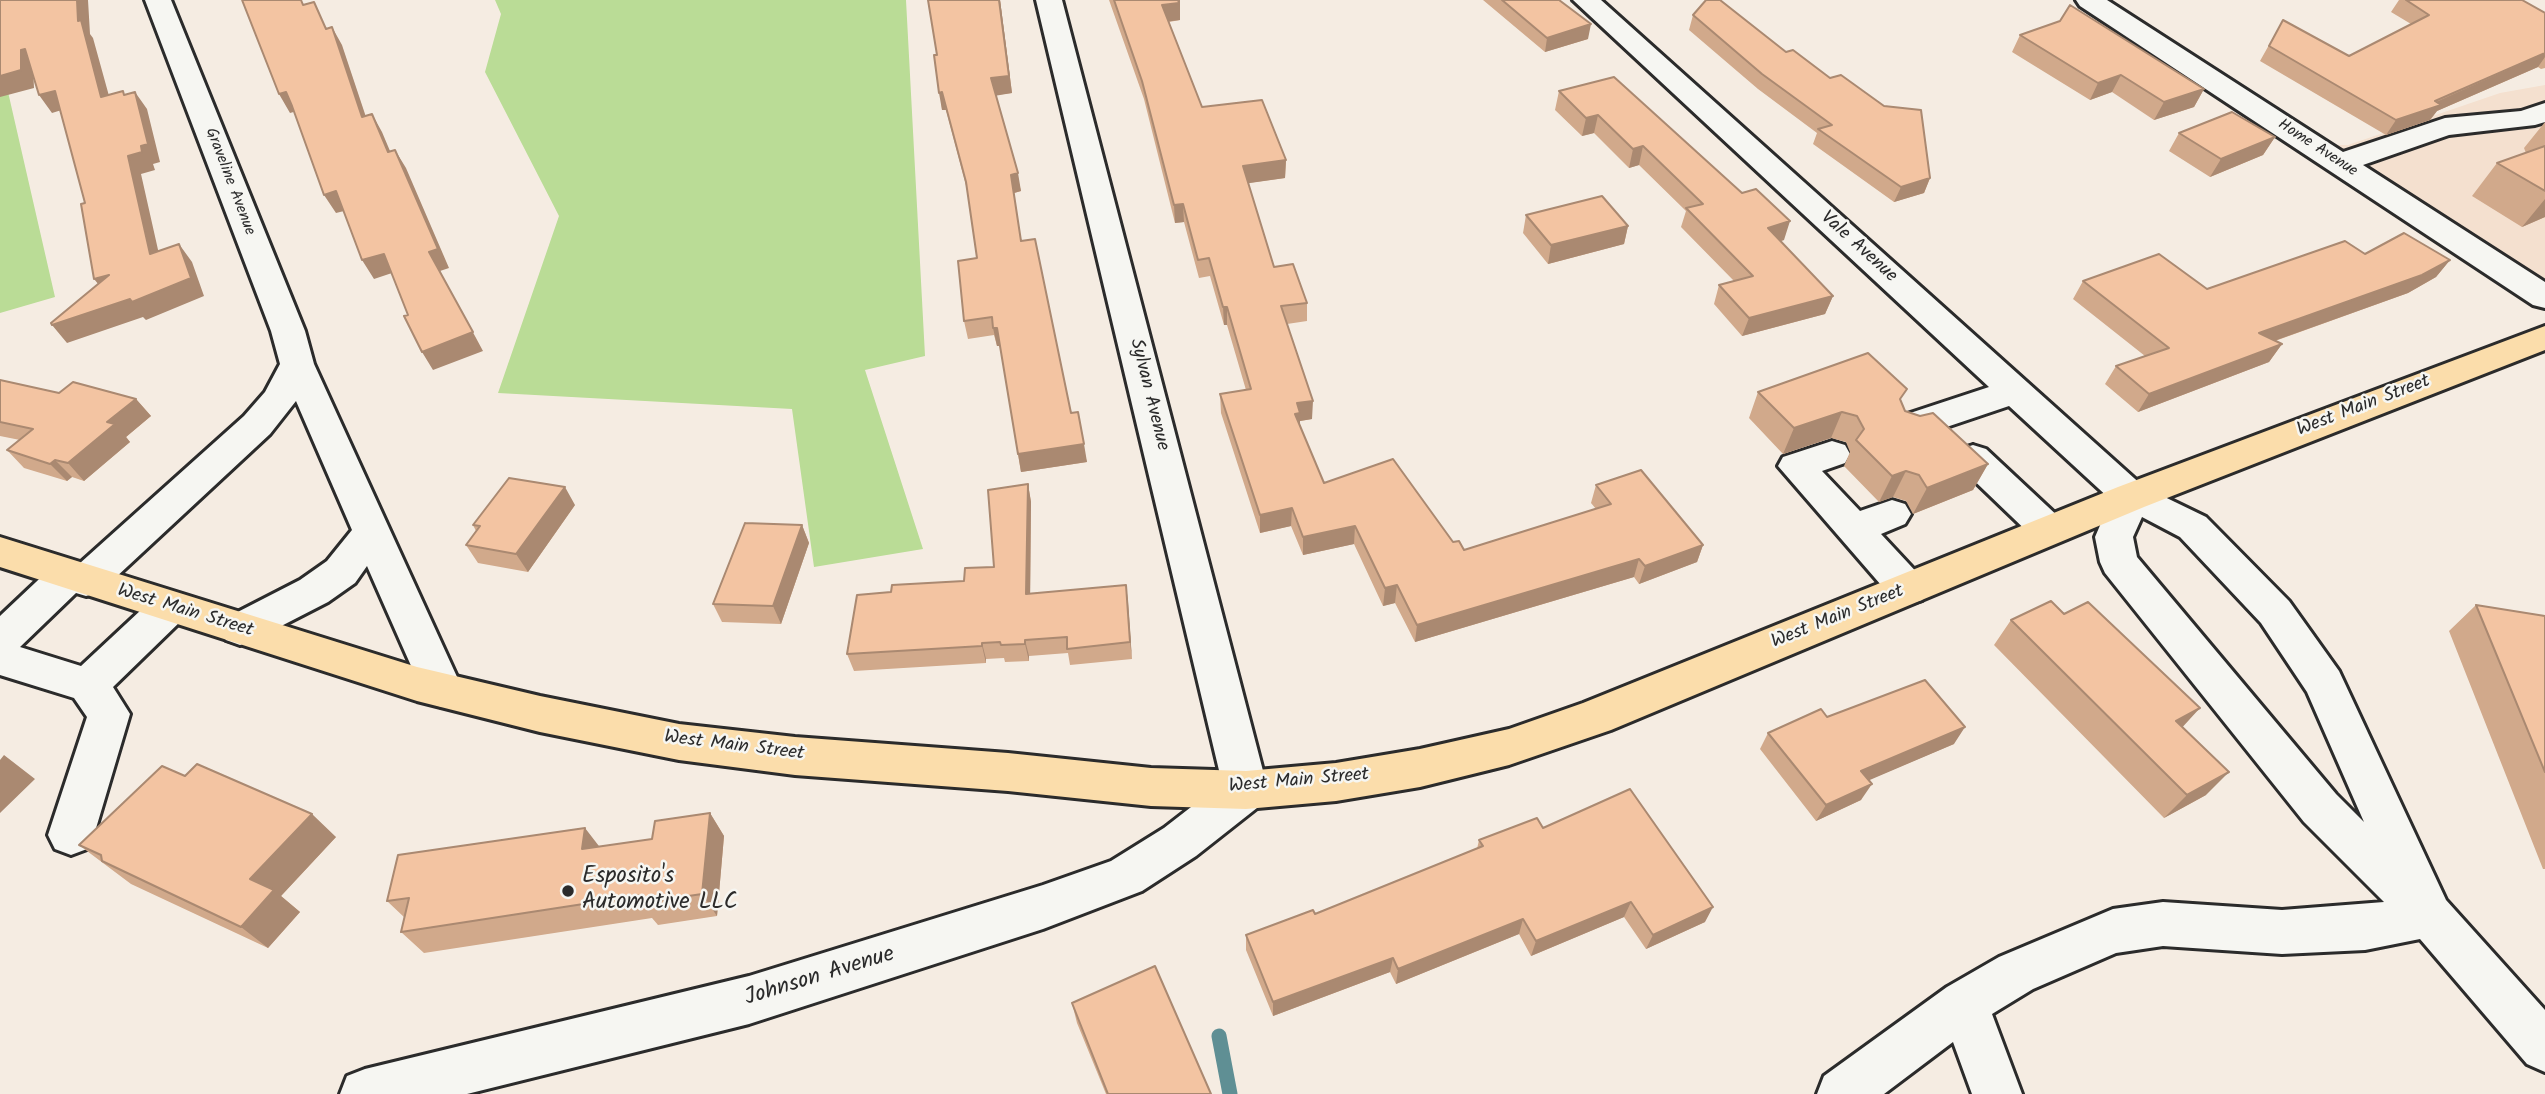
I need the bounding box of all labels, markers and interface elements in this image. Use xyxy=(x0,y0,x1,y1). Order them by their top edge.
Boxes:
street label: Home Avenue xyxy=(2273,116,2361,182)
street label: Graveline Avenue xyxy=(200,126,258,238)
street label: Vale Avenue xyxy=(1815,207,1901,289)
street label: Sylvan Avenue xyxy=(1123,337,1173,453)
street label: West Main Street xyxy=(2294,371,2434,443)
street label: West Main Street xyxy=(114,581,256,643)
street label: West Main Street xyxy=(1768,581,1908,655)
street label: West Main Street xyxy=(663,727,805,767)
street label: West Main Street xyxy=(1228,765,1370,799)
place label: Esposito's Automotive LLC xyxy=(582,864,738,918)
marker: Esposito's Automotive LLC xyxy=(560,883,576,899)
street label: Johnson Avenue xyxy=(742,942,898,1014)

